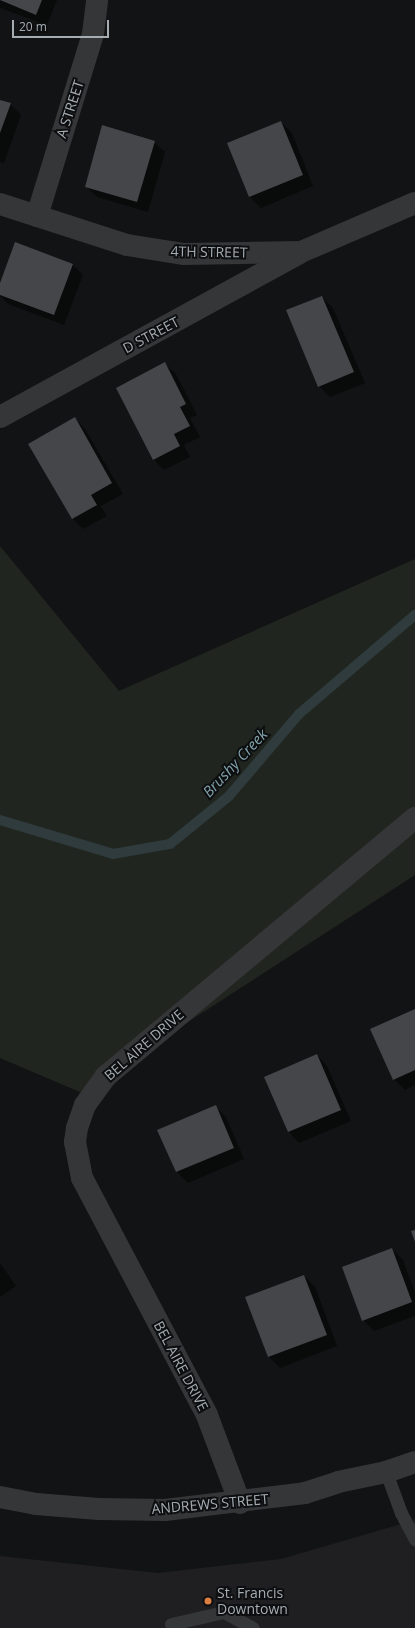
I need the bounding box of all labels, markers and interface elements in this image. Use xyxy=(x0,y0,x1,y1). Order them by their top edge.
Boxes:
scale bar xyxy=(14,12,111,38)
text: 20 m xyxy=(19,18,47,35)
street label: A STREET xyxy=(53,78,87,140)
street label: 4TH STREET xyxy=(170,243,248,261)
street label: D STREET xyxy=(120,313,182,357)
water label: Brushy Creek xyxy=(199,725,271,801)
street label: BEL AIRE DRIVE xyxy=(101,1006,187,1084)
street label: BEL AIRE DRIVE xyxy=(150,1318,212,1414)
street label: ANDREWS STREET xyxy=(151,1491,269,1517)
place label: St. Francis Downtown xyxy=(217,1585,288,1618)
marker: St. Francis Downtown xyxy=(202,1595,214,1607)

